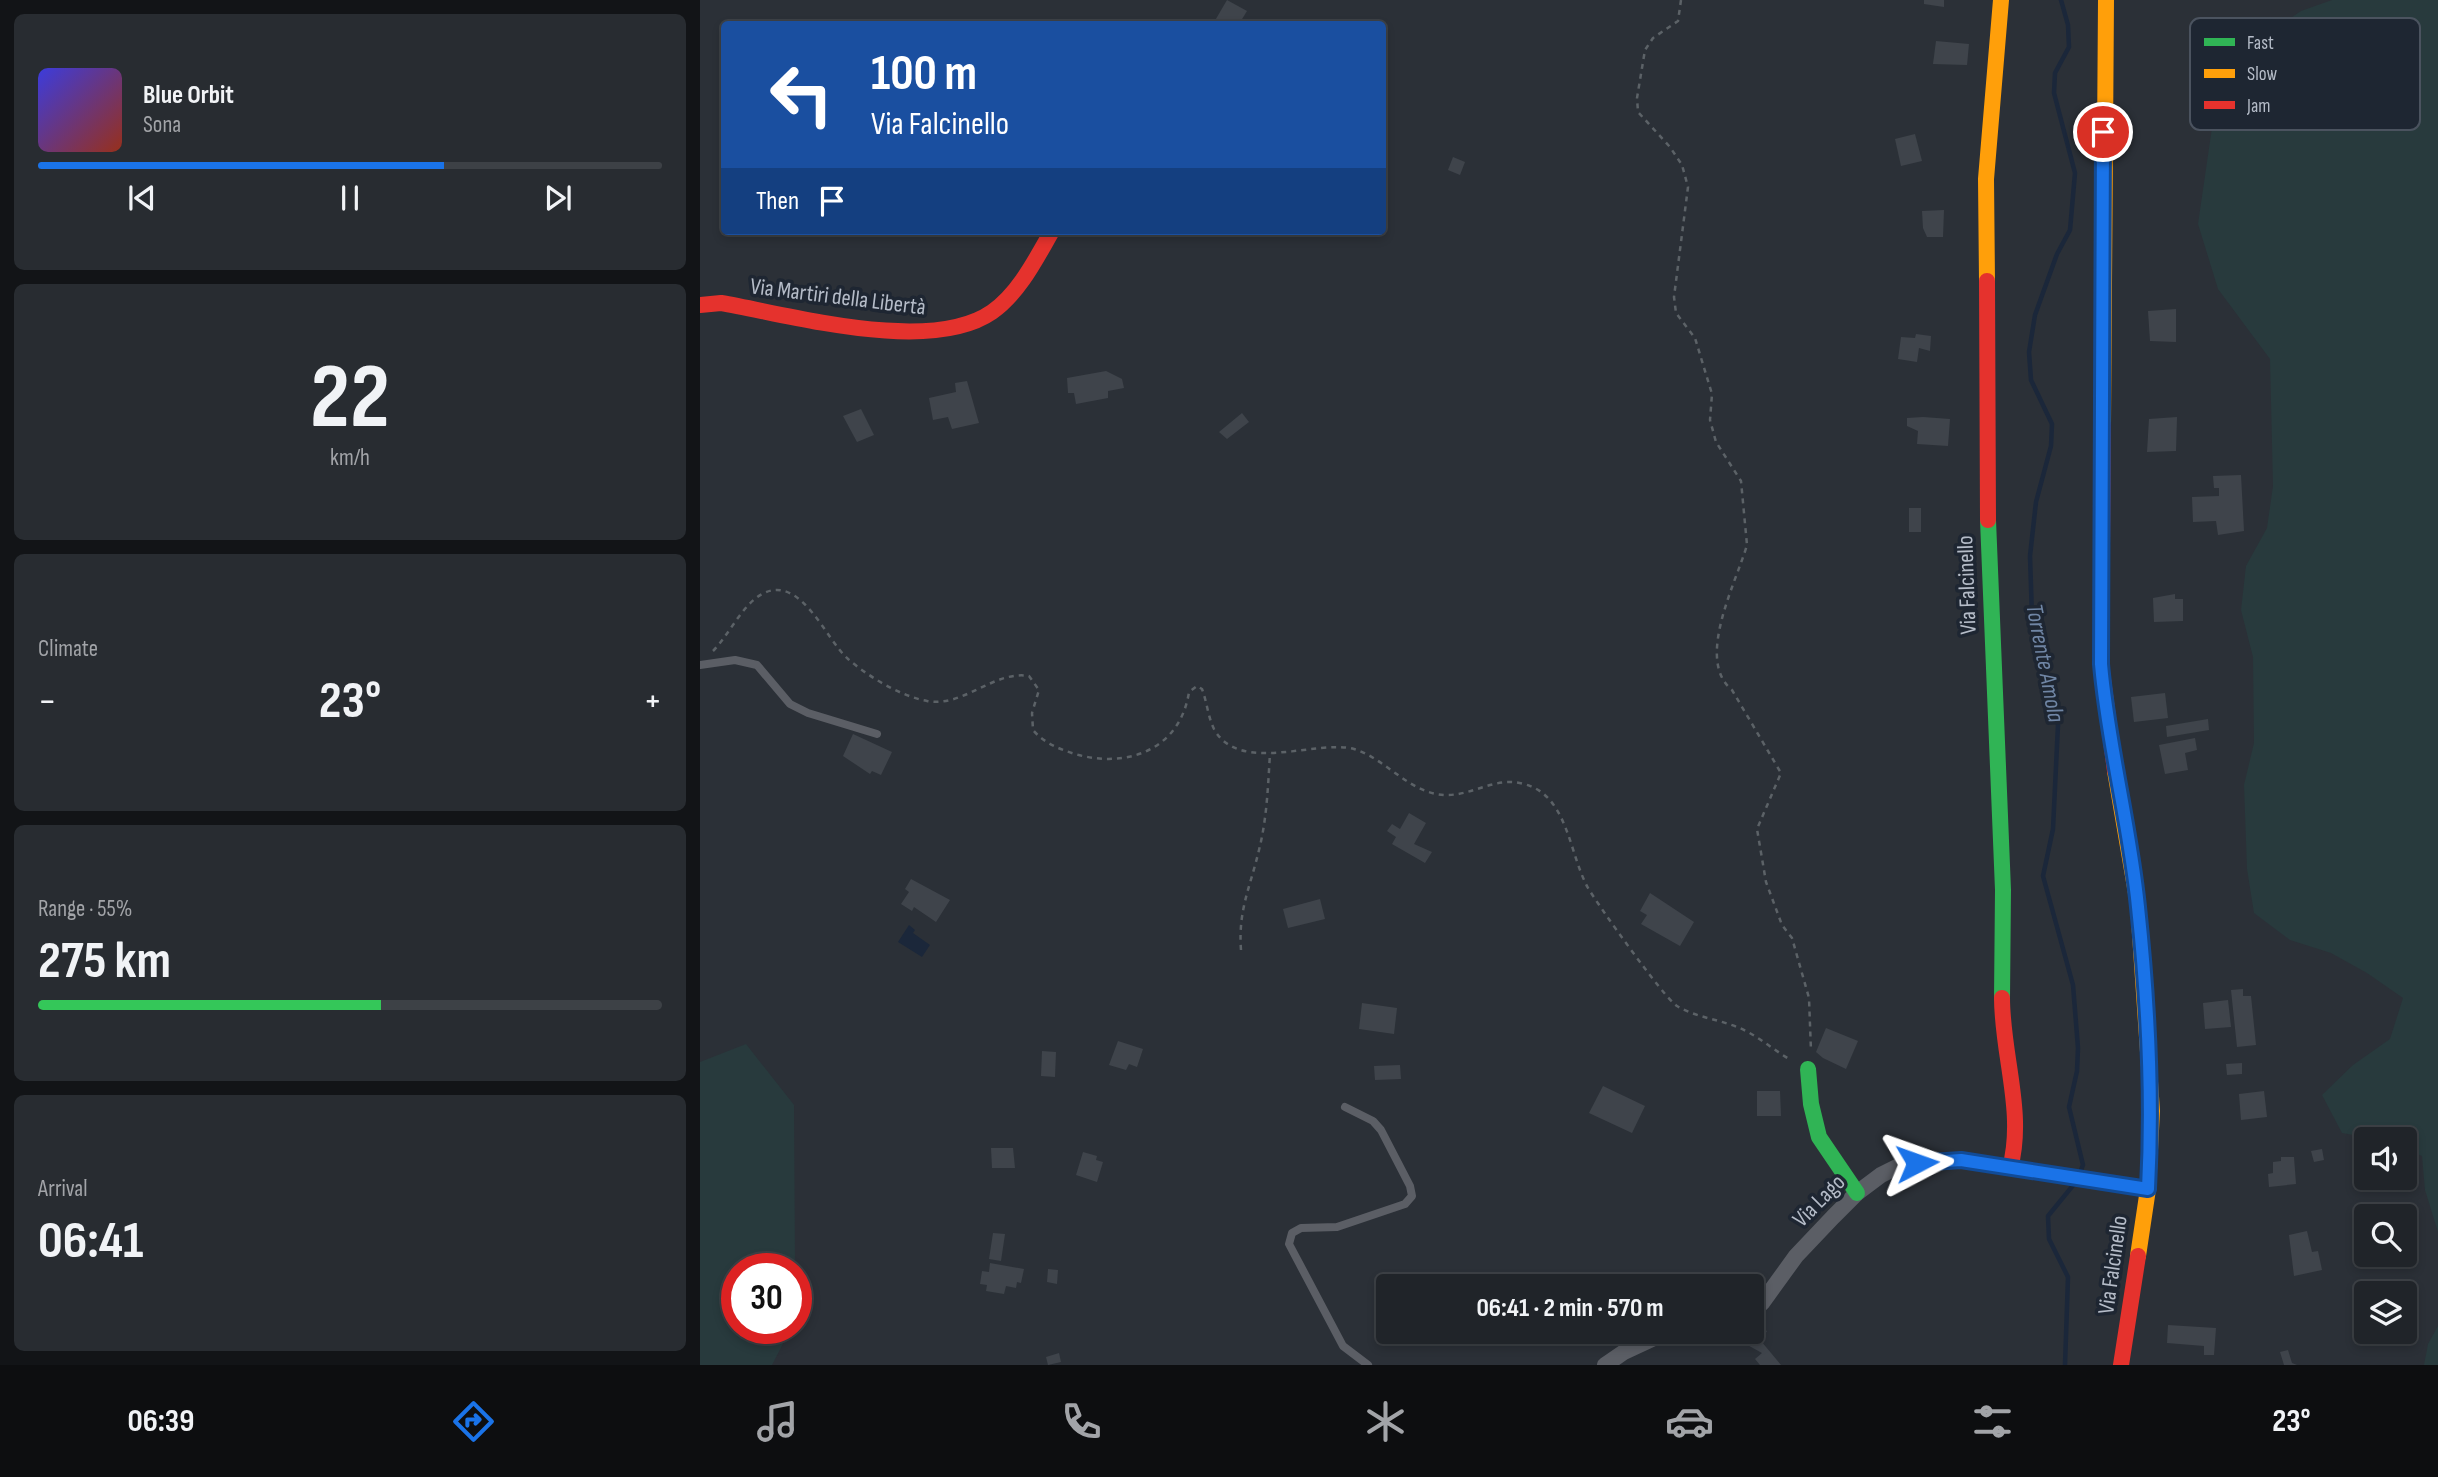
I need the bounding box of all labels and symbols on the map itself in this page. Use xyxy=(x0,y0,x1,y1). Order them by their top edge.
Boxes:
legend xyxy=(2190,18,2420,130)
text: Fast xyxy=(2247,32,2274,55)
text: Slow xyxy=(2247,63,2277,86)
text: Jam xyxy=(2246,95,2270,118)
pin xyxy=(2073,102,2133,162)
street label: Via Martiri della Libertà xyxy=(749,272,927,322)
street label: Via Falcinello xyxy=(1951,535,1983,635)
water label: Torrente Amola xyxy=(2019,601,2071,725)
position arrow xyxy=(1880,1126,1954,1200)
street label: Via Lago xyxy=(1787,1169,1851,1233)
street label: Via Falcinello xyxy=(2092,1214,2134,1316)
speed limit sign: 30 xyxy=(721,1253,812,1344)

